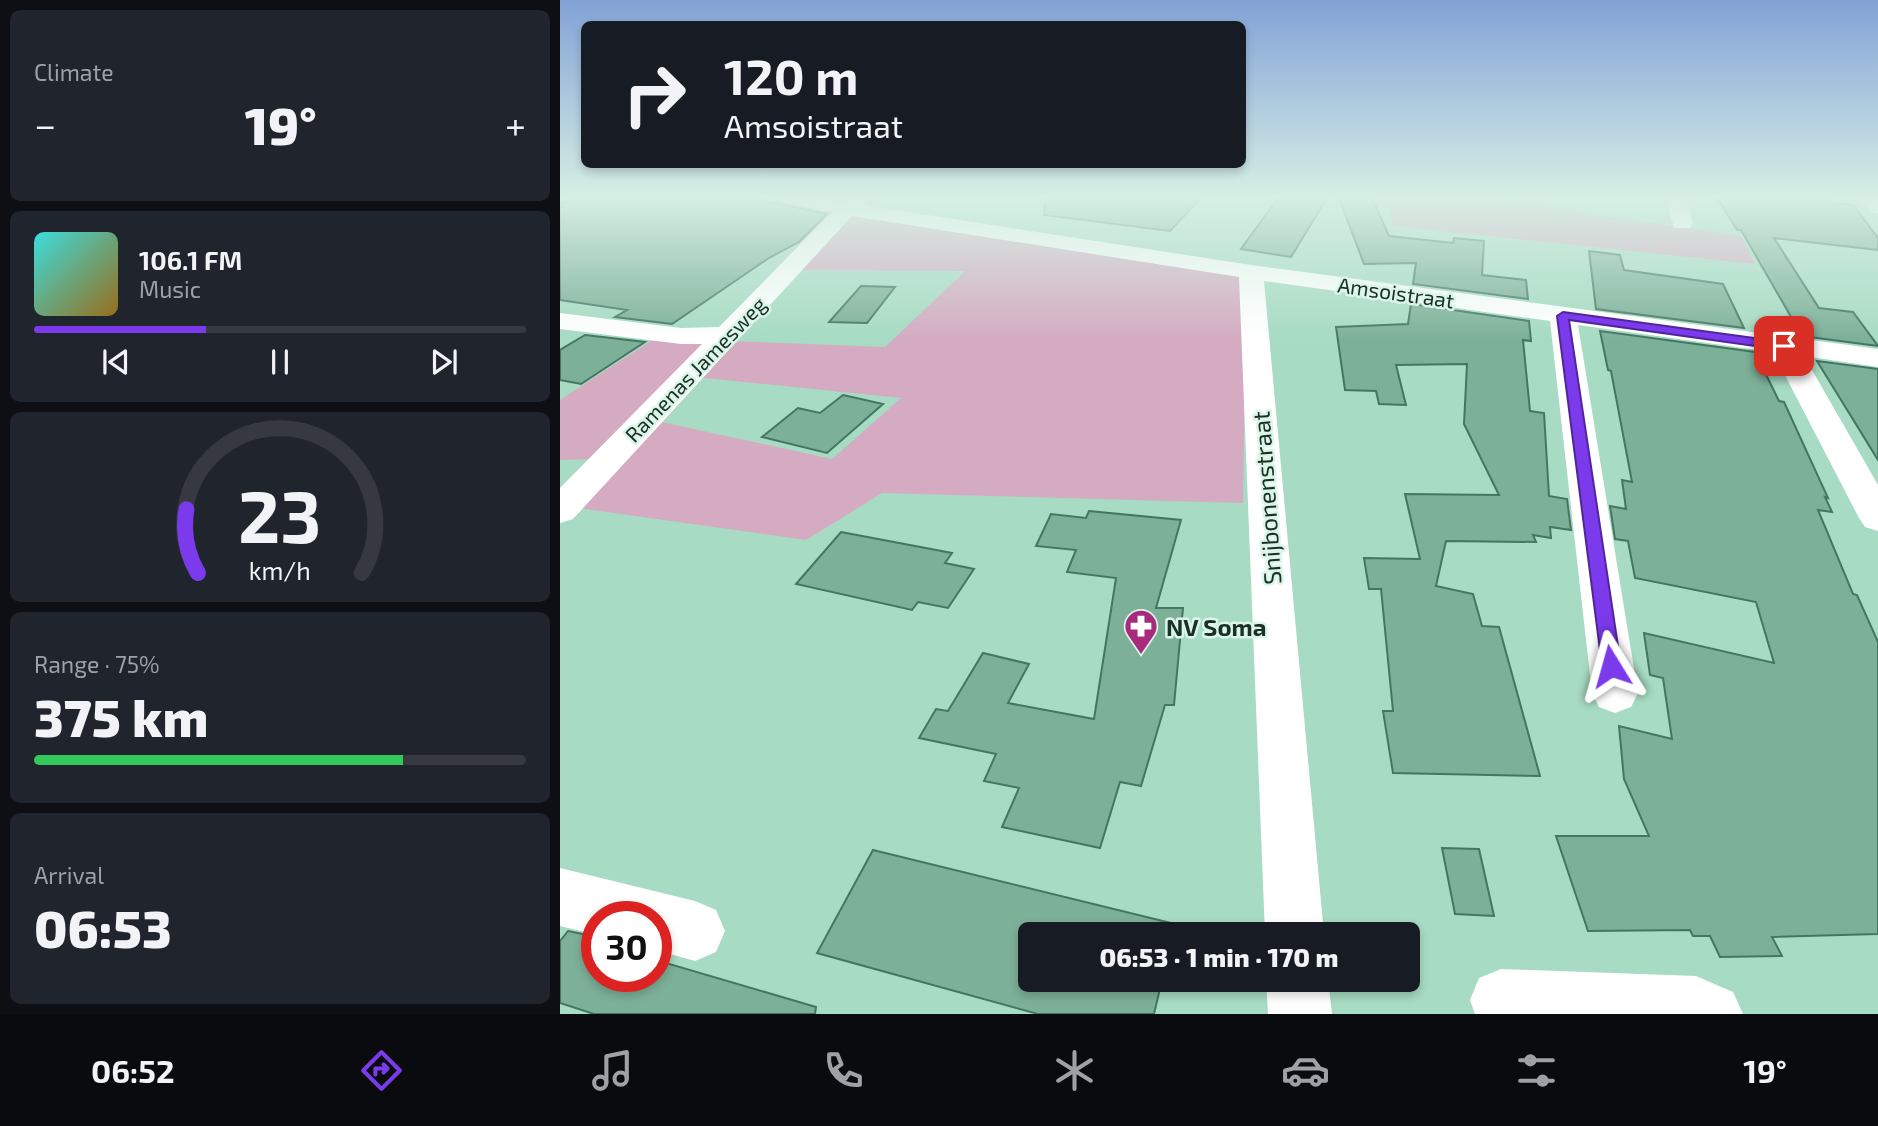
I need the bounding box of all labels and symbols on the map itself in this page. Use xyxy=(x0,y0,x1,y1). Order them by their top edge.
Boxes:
street label: Amsoistraat xyxy=(1336,271,1456,313)
street label: Ramenas Jamesweg xyxy=(619,291,771,447)
pin xyxy=(1754,316,1814,376)
street label: Snijbonenstraat xyxy=(1245,410,1287,586)
pharmacy icon: NV Soma xyxy=(1122,607,1160,656)
place label: NV Soma xyxy=(1166,612,1266,641)
position arrow xyxy=(1574,629,1648,703)
speed limit sign: 30 xyxy=(581,901,672,992)

